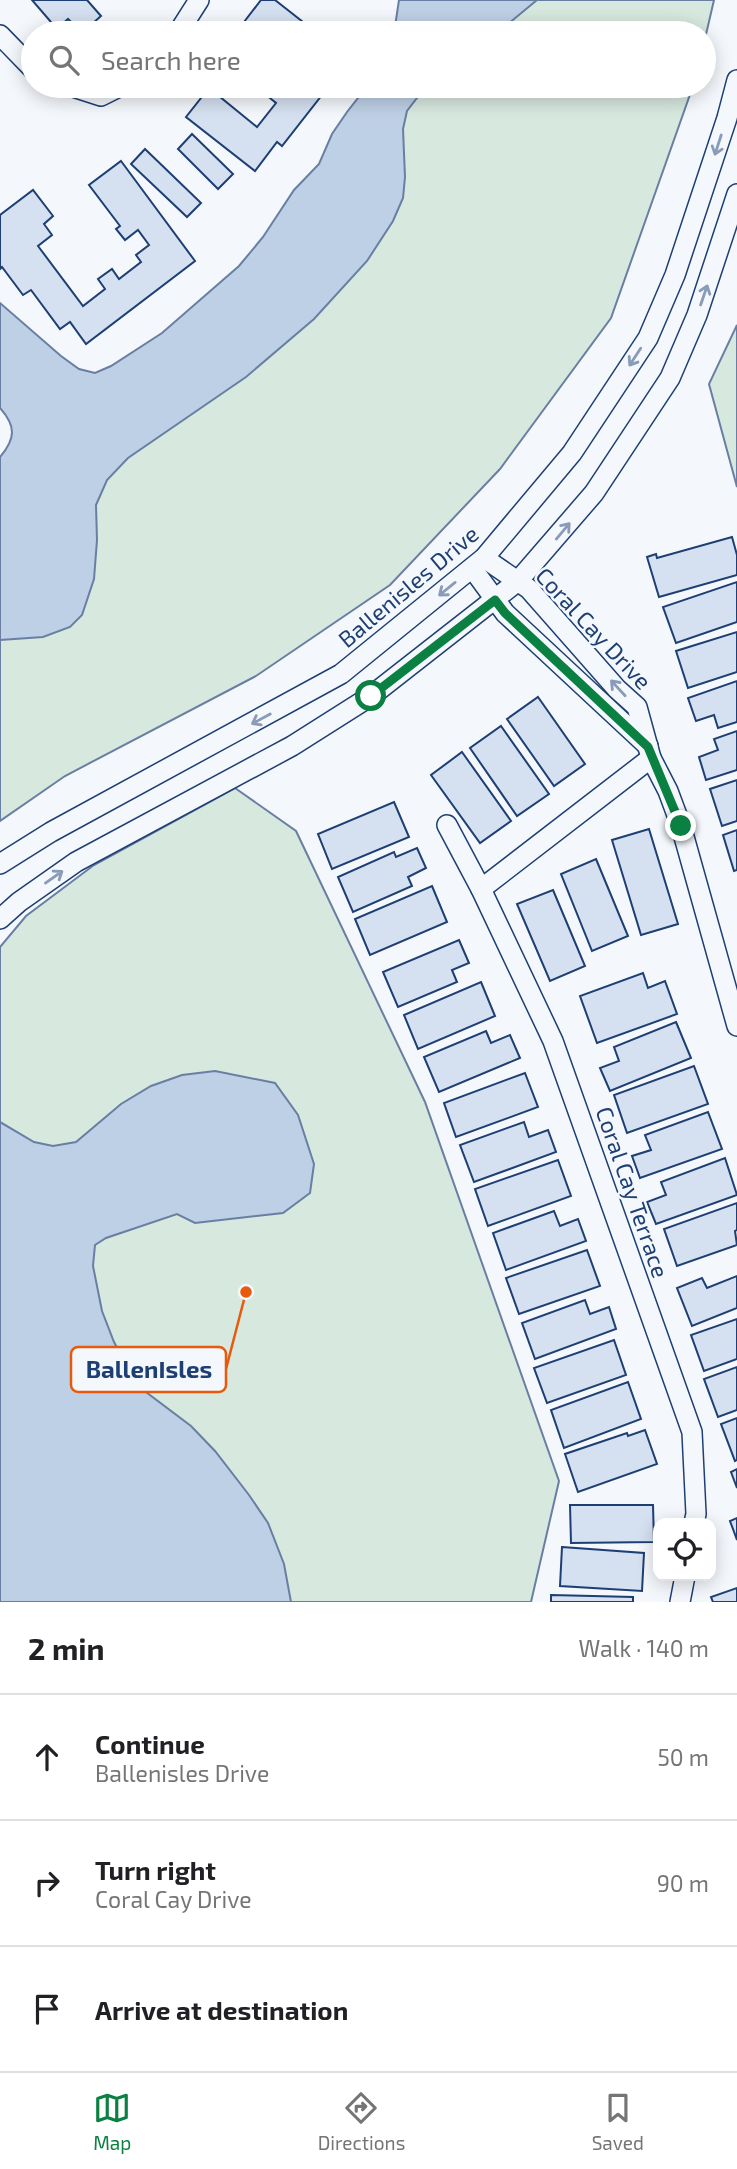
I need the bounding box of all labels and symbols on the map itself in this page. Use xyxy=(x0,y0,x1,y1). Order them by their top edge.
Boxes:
one-way arrow xyxy=(711,134,723,156)
one-way arrow xyxy=(699,284,711,306)
one-way arrow xyxy=(628,346,642,366)
street label: Ballenisles Drive xyxy=(332,519,484,653)
one-way arrow xyxy=(555,522,571,540)
street label: Coral Cay Drive xyxy=(530,561,658,695)
one-way arrow xyxy=(438,581,456,597)
route start xyxy=(355,680,386,711)
one-way arrow xyxy=(609,680,626,697)
one-way arrow xyxy=(251,713,272,726)
route end xyxy=(665,810,696,841)
one-way arrow xyxy=(44,870,63,884)
street label: Coral Cay Terrace xyxy=(591,1103,675,1281)
callout: BallenIsles xyxy=(71,1347,226,1392)
text: BallenIsles xyxy=(86,1354,212,1383)

